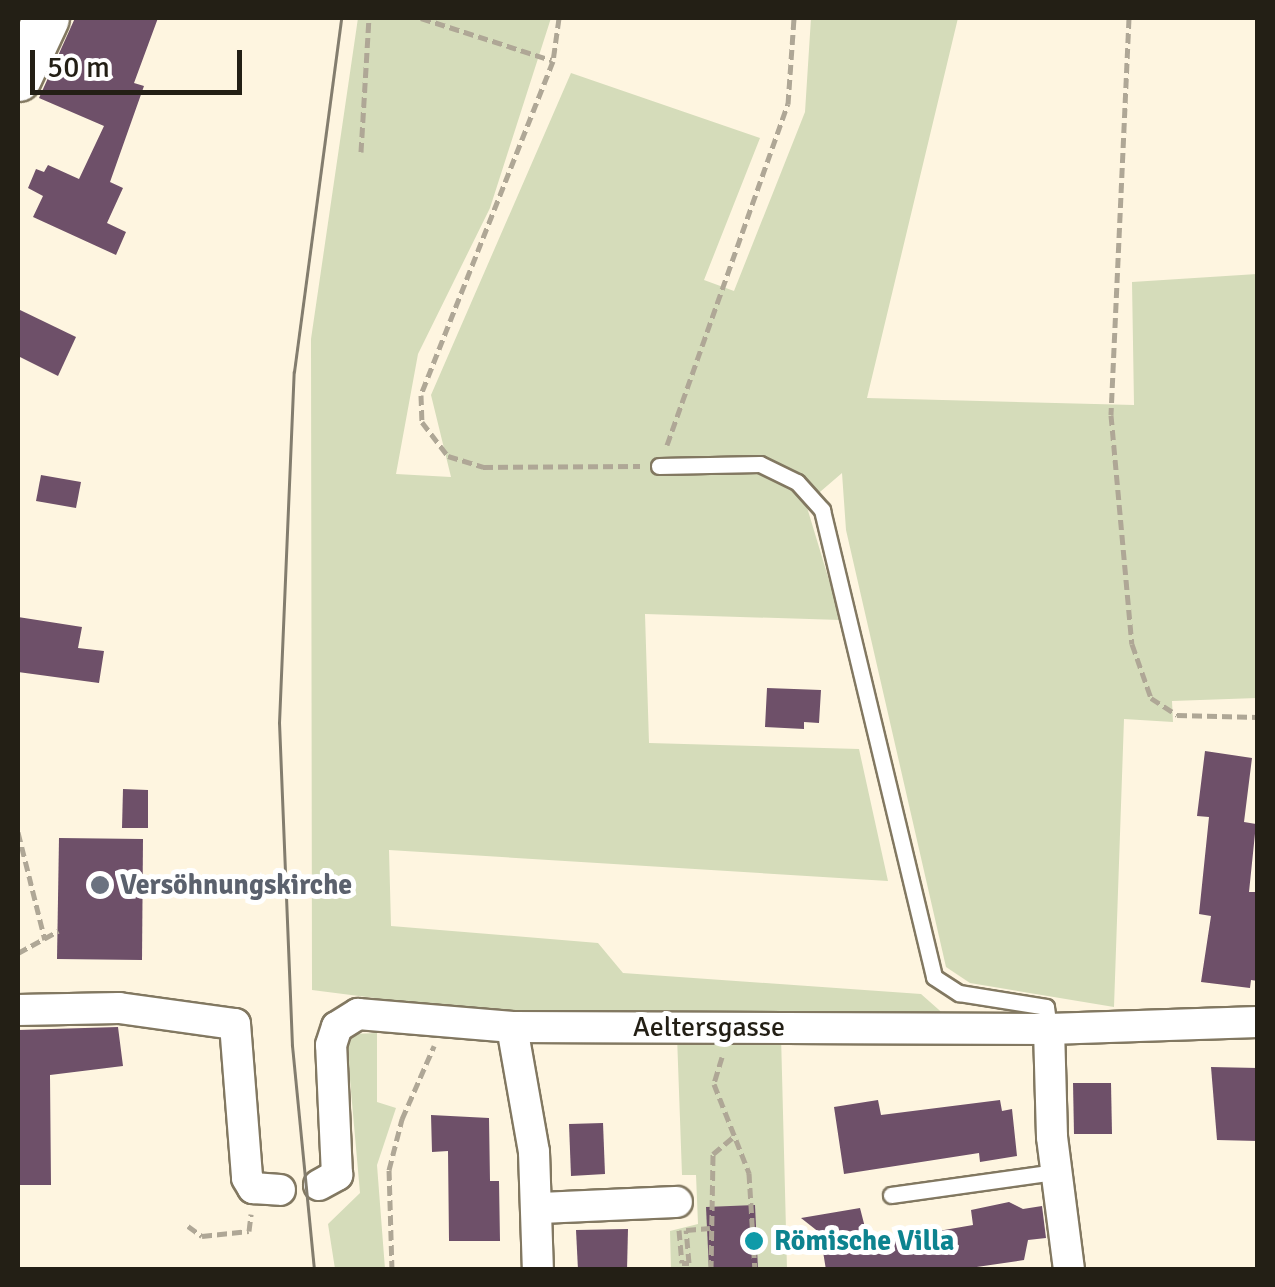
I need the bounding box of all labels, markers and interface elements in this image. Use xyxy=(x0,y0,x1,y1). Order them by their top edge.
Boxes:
scale bar xyxy=(35,30,248,92)
text: 50 m xyxy=(47,49,110,86)
place label: Versöhnungskirche xyxy=(120,868,352,902)
marker: Versöhnungskirche xyxy=(89,874,111,896)
street label: Aeltersgasse xyxy=(633,1010,785,1044)
place label: Römische Villa xyxy=(774,1224,954,1258)
marker: Römische Villa xyxy=(743,1230,765,1252)

